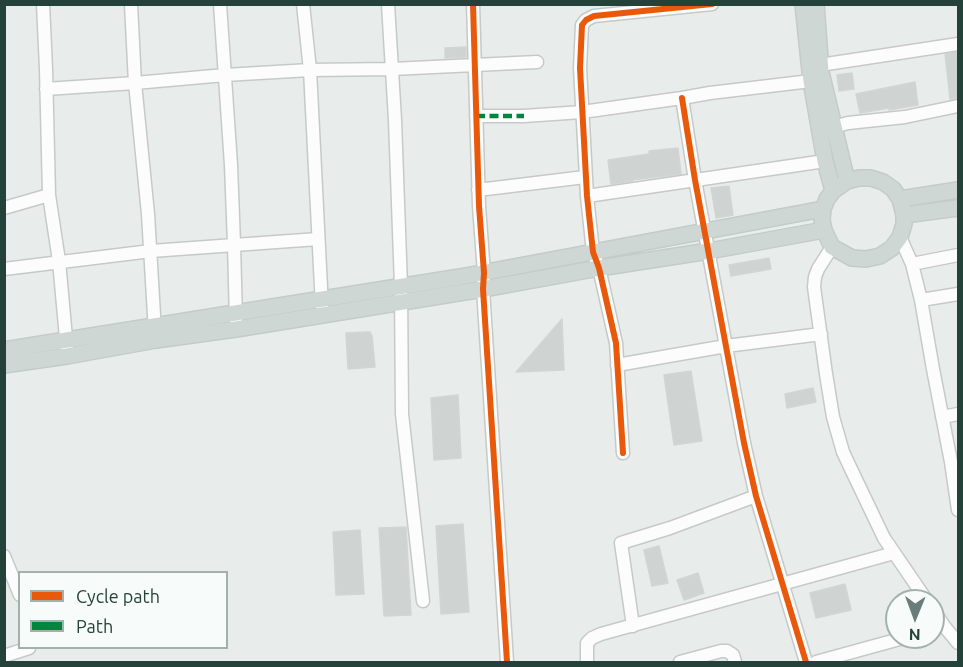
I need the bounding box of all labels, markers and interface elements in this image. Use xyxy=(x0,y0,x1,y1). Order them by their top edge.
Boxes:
legend xyxy=(18,571,228,649)
text: Cycle path xyxy=(76,586,160,606)
north arrow xyxy=(885,589,945,649)
text: Path xyxy=(76,616,113,636)
text: N xyxy=(909,626,921,644)

